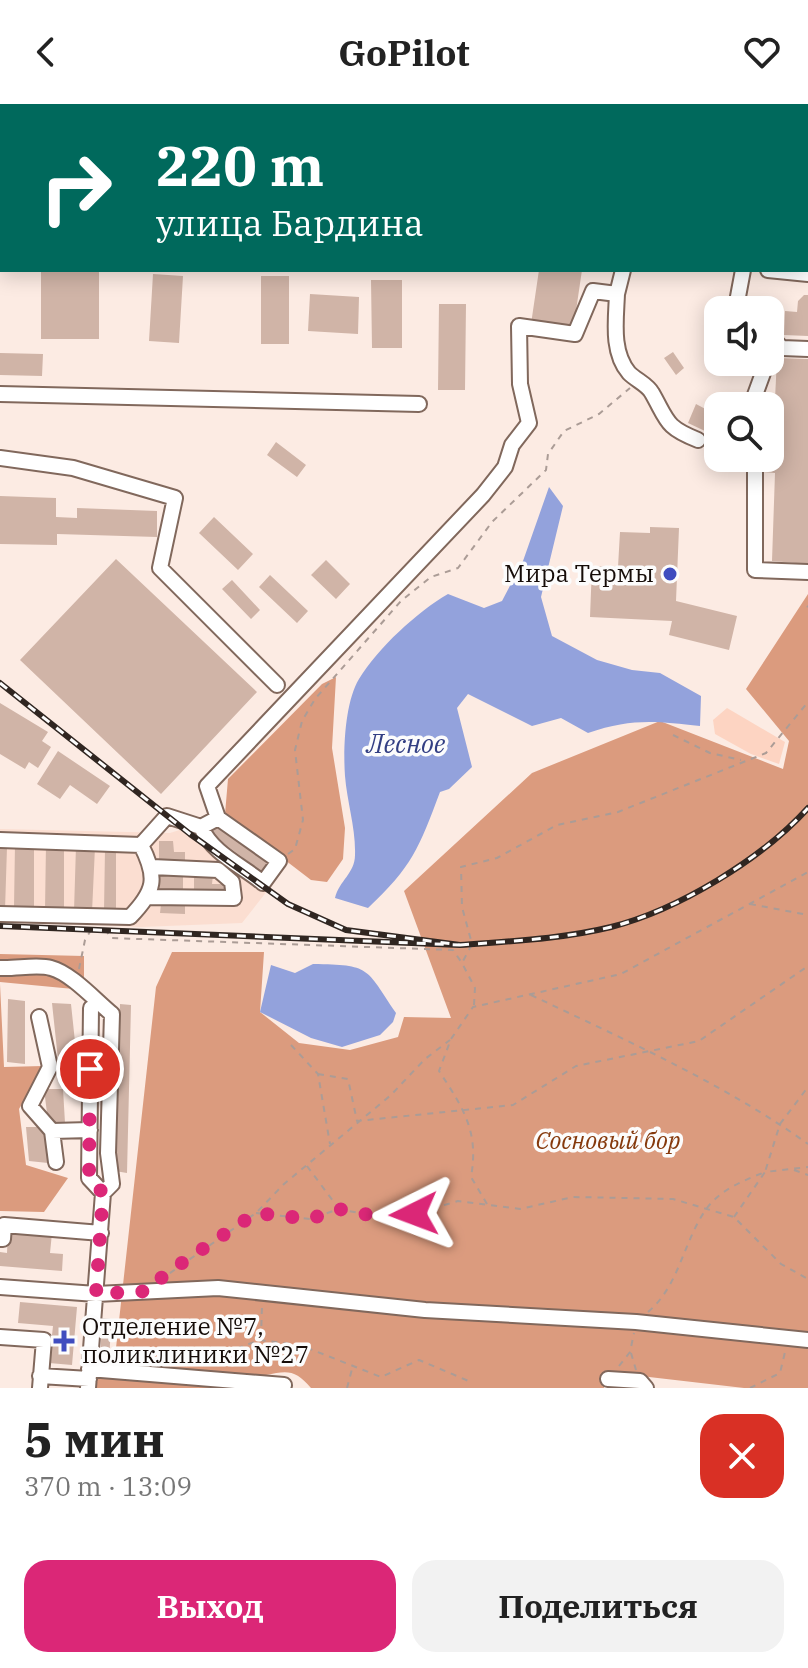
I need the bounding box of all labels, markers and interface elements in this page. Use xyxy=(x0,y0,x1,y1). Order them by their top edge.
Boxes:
text: GoPilot xyxy=(338,29,470,76)
icon: back xyxy=(24,30,68,74)
icon: heart xyxy=(740,30,784,74)
text: 220 m xyxy=(156,129,324,201)
icon: right xyxy=(24,136,128,240)
text: улица Бардина xyxy=(156,199,424,246)
map controls xyxy=(704,296,784,472)
button: sound xyxy=(704,296,784,376)
button: search xyxy=(704,392,784,472)
place label: Мира Термы xyxy=(504,557,654,589)
marker: Мира Термы xyxy=(661,565,679,583)
water label: Лесное xyxy=(365,726,446,760)
pin xyxy=(56,1035,124,1103)
icon: arrive xyxy=(68,1047,112,1091)
park label: Сосновый бор xyxy=(535,1124,681,1156)
position arrow xyxy=(372,1172,456,1256)
place label: Отделение №7, поликлиники №27 xyxy=(82,1310,309,1370)
marker: Отделение №7, поликлиники №27 xyxy=(53,1330,75,1352)
text: 5 мин xyxy=(24,1408,165,1470)
button: close xyxy=(700,1414,784,1498)
text: 370 m · 13:09 xyxy=(24,1469,192,1503)
button: Выход xyxy=(24,1560,396,1652)
button: Поделиться xyxy=(412,1560,784,1652)

